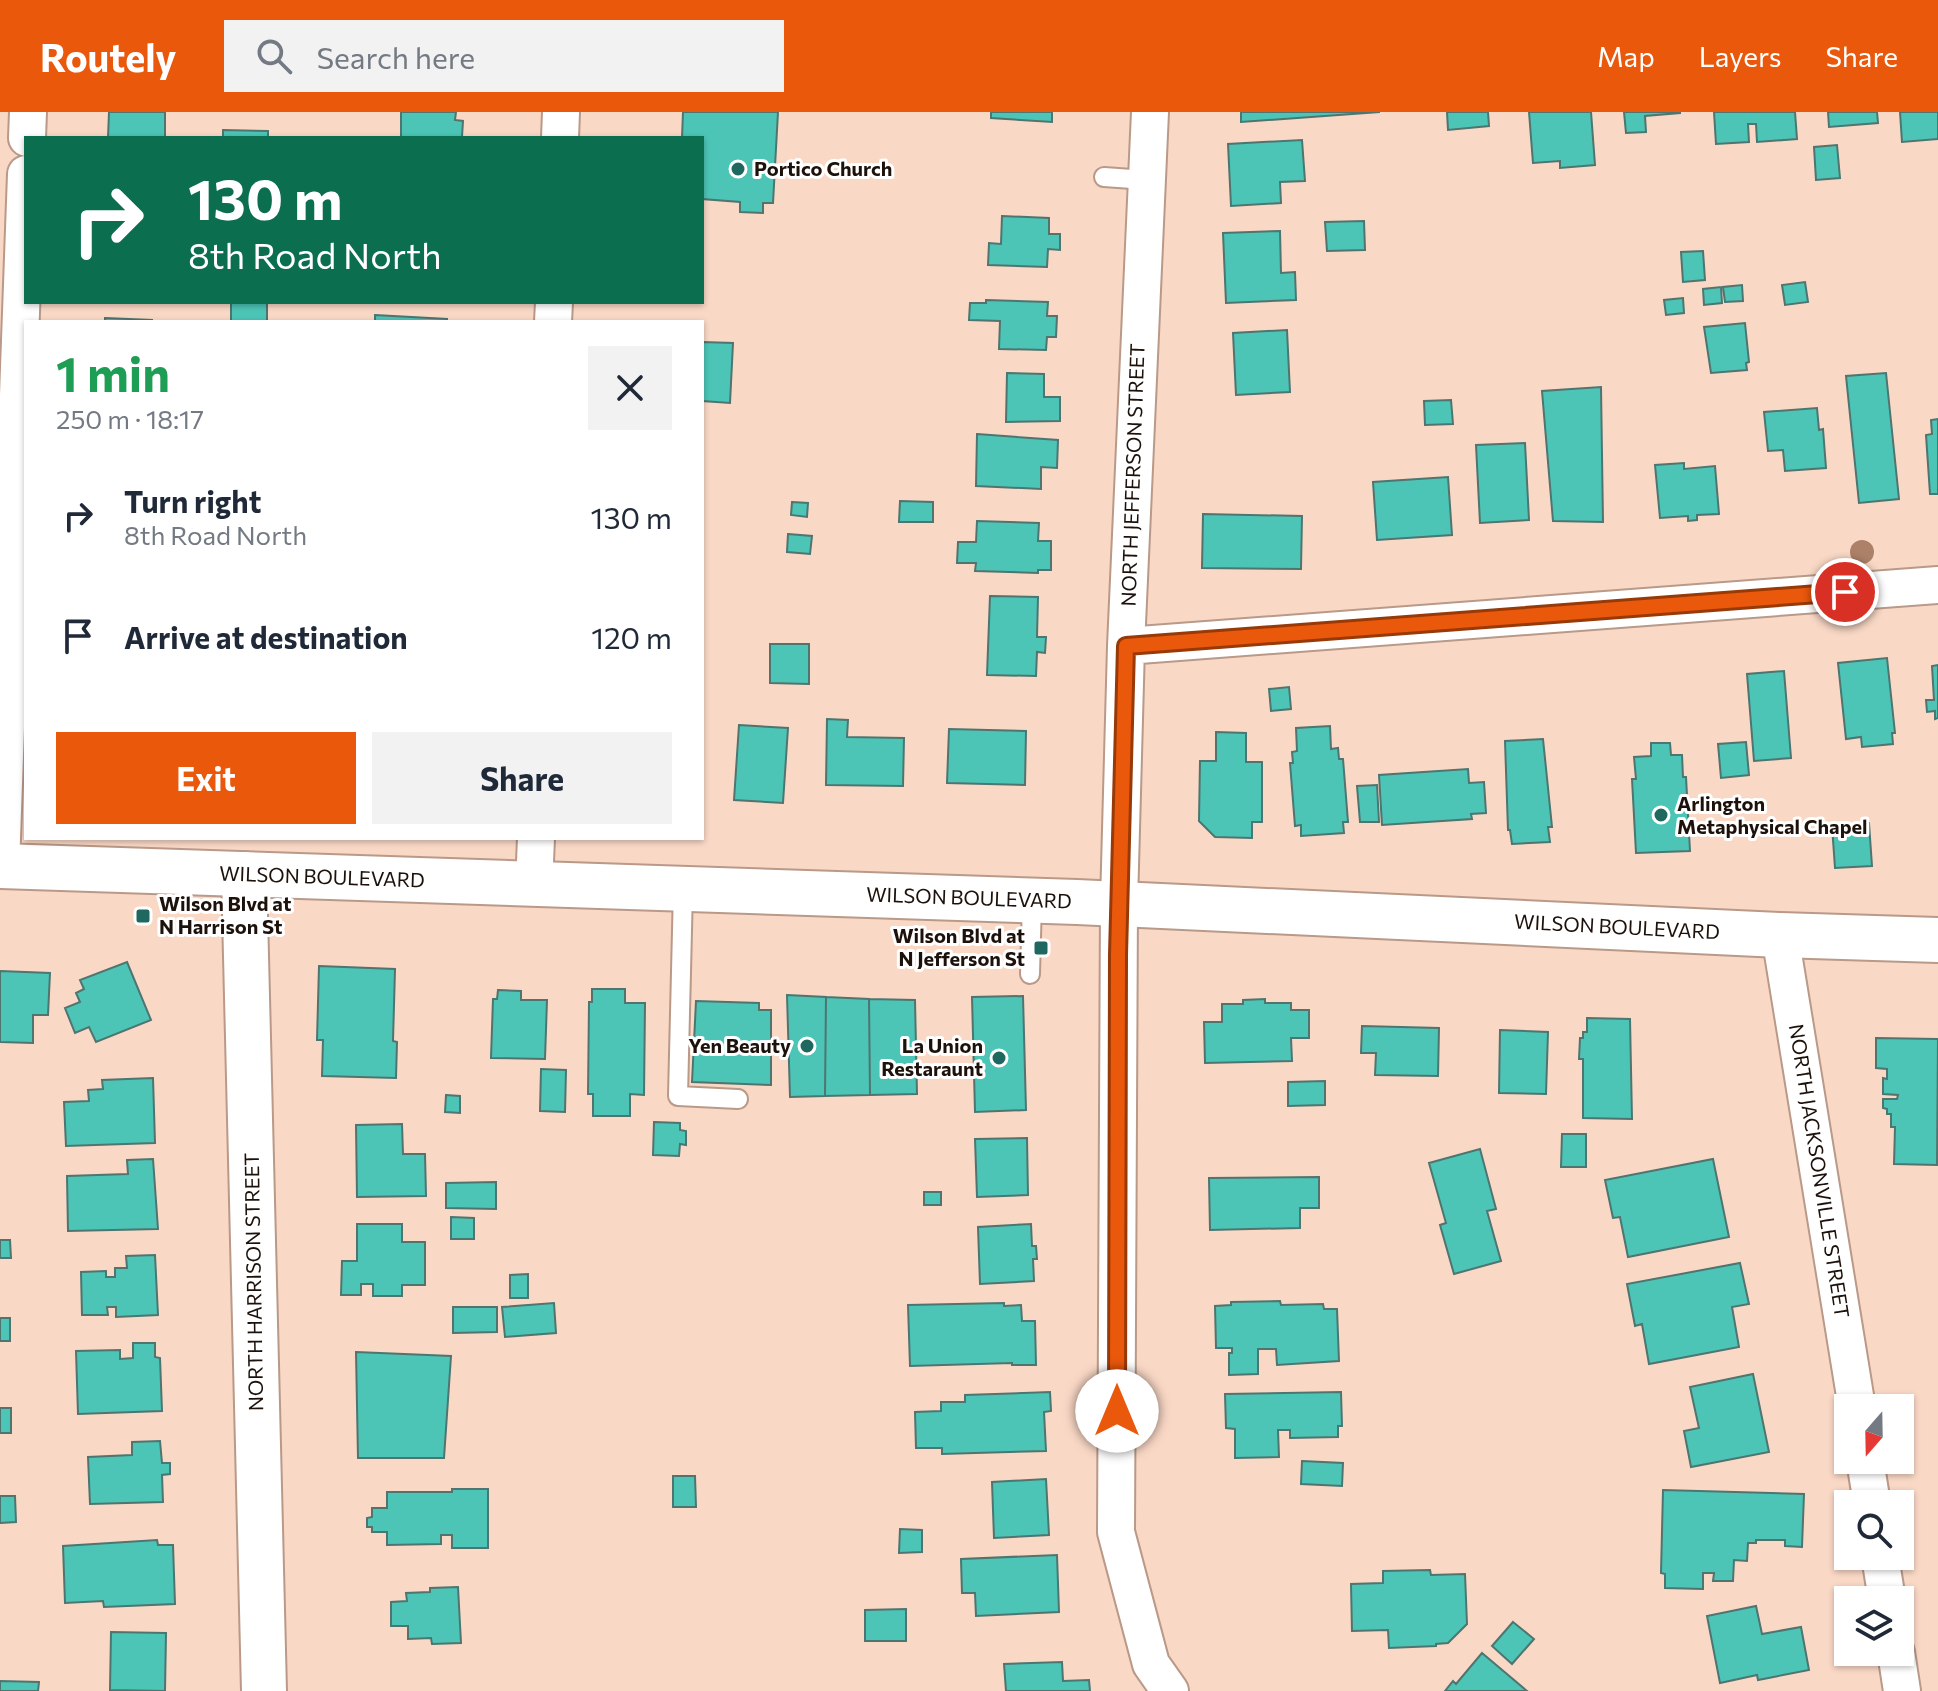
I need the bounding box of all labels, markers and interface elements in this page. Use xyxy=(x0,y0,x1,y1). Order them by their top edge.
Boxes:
search box xyxy=(224,20,784,92)
text: Routely xyxy=(40,33,176,80)
icon: search xyxy=(252,34,296,78)
text: Search here xyxy=(316,38,475,75)
text: Map xyxy=(1597,39,1655,73)
text: Layers xyxy=(1699,39,1781,73)
text: Share xyxy=(1825,39,1898,73)
place label: Portico Church xyxy=(754,156,892,180)
marker: Portico Church xyxy=(729,160,747,178)
text: 130 m xyxy=(188,163,343,232)
icon: right xyxy=(56,168,160,272)
text: 8th Road North xyxy=(188,232,442,276)
text: 1 min xyxy=(56,343,170,402)
street label: NORTH JEFFERSON STREET xyxy=(1115,343,1149,607)
button: close xyxy=(588,346,672,430)
text: 250 m · 18:17 xyxy=(56,403,204,434)
text: Turn right xyxy=(124,482,261,519)
icon: right xyxy=(56,494,100,538)
text: 130 m xyxy=(591,498,672,535)
text: 8th Road North xyxy=(124,519,307,550)
pin xyxy=(1811,558,1879,626)
icon: arrive xyxy=(1823,570,1867,614)
icon: arrive xyxy=(56,614,100,658)
text: Arrive at destination xyxy=(124,618,408,655)
text: 120 m xyxy=(591,618,672,655)
button: Exit xyxy=(56,732,356,824)
button: Share xyxy=(372,732,672,824)
place label: Arlington Metaphysical Chapel xyxy=(1677,791,1867,838)
marker: Arlington Metaphysical Chapel xyxy=(1652,806,1670,824)
street label: WILSON BOULEVARD xyxy=(219,860,425,892)
street label: WILSON BOULEVARD xyxy=(866,881,1072,913)
place label: Wilson Blvd at N Harrison St xyxy=(159,891,291,938)
marker: Wilson Blvd at N Harrison St xyxy=(134,907,152,925)
street label: WILSON BOULEVARD xyxy=(1514,909,1720,943)
place label: Wilson Blvd at N Jefferson St xyxy=(893,923,1025,970)
marker: Wilson Blvd at N Jefferson St xyxy=(1032,939,1050,957)
street label: NORTH JACKSONVILLE STREET xyxy=(1785,1022,1855,1320)
place label: Yen Beauty xyxy=(688,1033,791,1057)
place label: La Union Restaraunt xyxy=(881,1033,983,1080)
marker: Yen Beauty xyxy=(798,1037,816,1055)
marker: La Union Restaraunt xyxy=(990,1049,1008,1067)
street label: NORTH HARRISON STREET xyxy=(239,1152,267,1411)
position arrow xyxy=(1075,1369,1159,1453)
north arrow xyxy=(1834,1394,1914,1474)
map controls xyxy=(1834,1394,1914,1666)
button: search xyxy=(1834,1490,1914,1570)
button: layers xyxy=(1834,1586,1914,1666)

